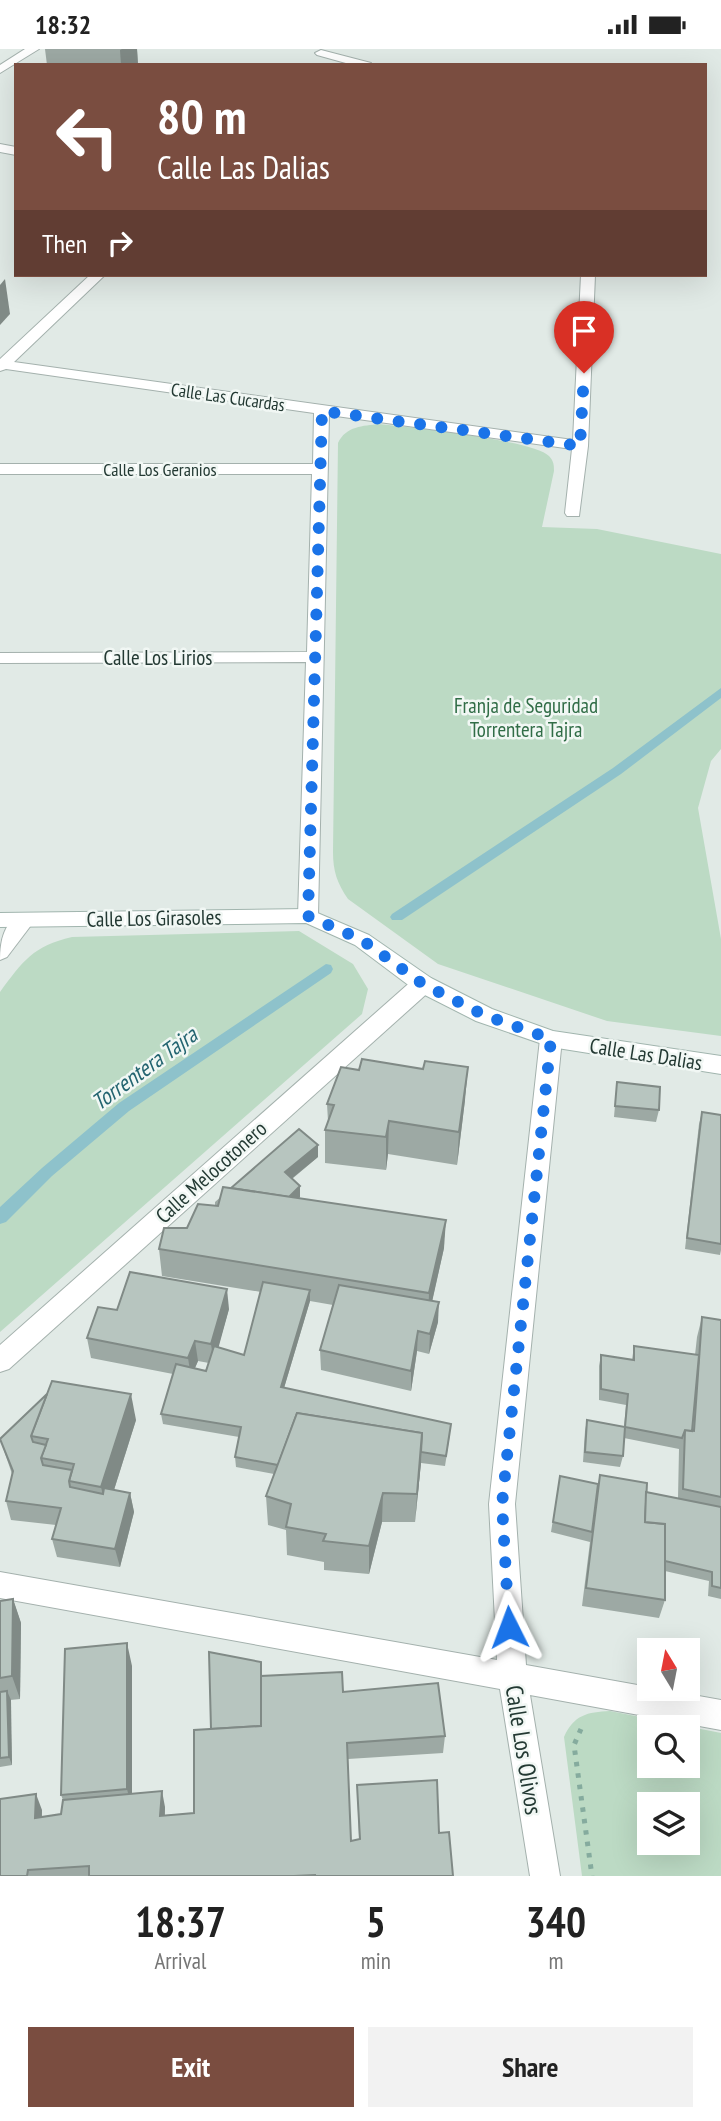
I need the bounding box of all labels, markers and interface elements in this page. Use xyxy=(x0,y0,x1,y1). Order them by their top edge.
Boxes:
text: 18:32 xyxy=(35,8,91,41)
text: 80 m xyxy=(157,84,246,148)
icon: left xyxy=(42,91,133,182)
text: Calle Las Dalias xyxy=(157,146,330,188)
icon: right xyxy=(101,224,139,262)
text: Then xyxy=(42,227,87,260)
pin xyxy=(554,301,614,373)
icon: arrive xyxy=(565,312,603,350)
street label: Calle Las Cucardas xyxy=(170,378,286,416)
street label: Calle Los Geranios xyxy=(103,458,217,481)
street label: Calle Los Lirios xyxy=(104,644,212,671)
park label: Franja de Seguridad Torrentera Tajra xyxy=(454,692,598,743)
street label: Calle Los Girasoles xyxy=(86,903,222,933)
water label: Torrentera Tajra xyxy=(86,1019,204,1116)
street label: Calle Las Dalias xyxy=(588,1032,704,1076)
street label: Calle Melocotonero xyxy=(150,1115,272,1229)
position arrow xyxy=(472,1590,546,1664)
north arrow xyxy=(637,1638,700,1701)
map controls xyxy=(637,1638,700,1855)
street label: Calle Los Olivos xyxy=(498,1683,550,1817)
button: search xyxy=(637,1715,700,1778)
button: layers xyxy=(637,1792,700,1855)
text: 18:37 xyxy=(135,1894,226,1949)
text: 5 xyxy=(366,1894,386,1949)
text: 340 xyxy=(526,1894,586,1949)
text: Arrival xyxy=(154,1946,206,1975)
text: min xyxy=(361,1946,391,1975)
text: m xyxy=(548,1946,563,1975)
button: Exit xyxy=(28,2027,354,2107)
button: Share xyxy=(368,2027,693,2107)

